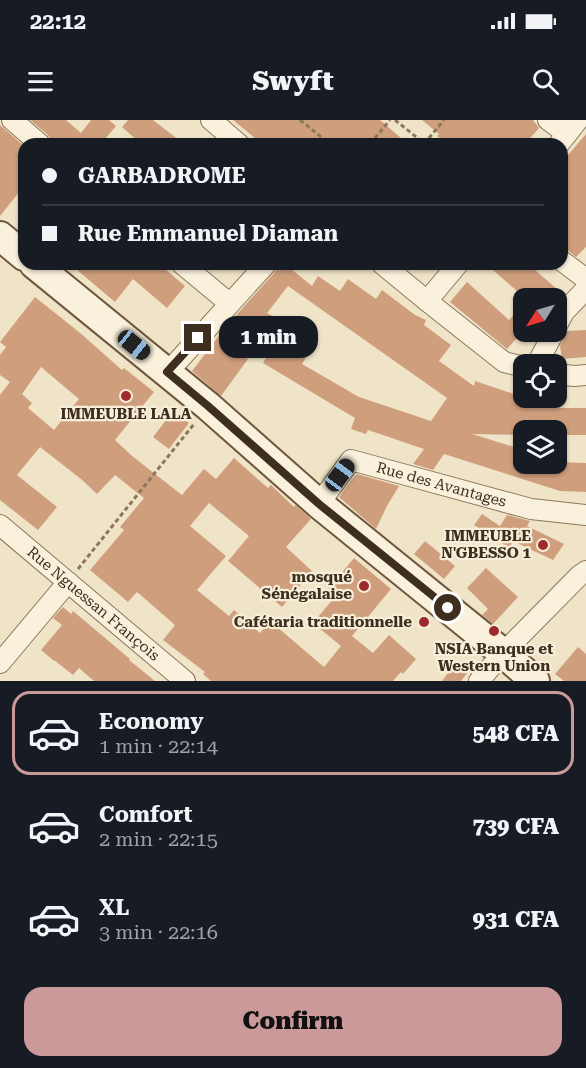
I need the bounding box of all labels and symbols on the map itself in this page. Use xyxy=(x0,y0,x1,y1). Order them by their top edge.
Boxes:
north arrow xyxy=(513,288,567,342)
callout: 1 min xyxy=(219,317,318,359)
route end xyxy=(184,324,211,351)
car xyxy=(114,327,154,363)
marker: IMMEUBLE LALA xyxy=(119,389,133,403)
place label: IMMEUBLE LALA xyxy=(60,405,192,423)
car xyxy=(322,455,358,495)
street label: Rue des Avantages xyxy=(374,458,508,511)
place label: IMMEUBLE N'GBESSO 1 xyxy=(441,527,532,562)
marker: IMMEUBLE N'GBESSO 1 xyxy=(536,538,550,552)
street label: Rue Nguessan François xyxy=(23,543,163,665)
place label: mosqué Sénégalaise xyxy=(262,568,352,603)
marker: mosqué Sénégalaise xyxy=(357,579,371,593)
route start xyxy=(434,594,461,621)
place label: Cafétaria traditionnelle xyxy=(234,613,412,631)
marker: Cafétaria traditionnelle xyxy=(417,615,431,629)
marker: NSIA Banque et Western Union xyxy=(487,624,501,638)
place label: NSIA Banque et Western Union xyxy=(435,640,553,675)

